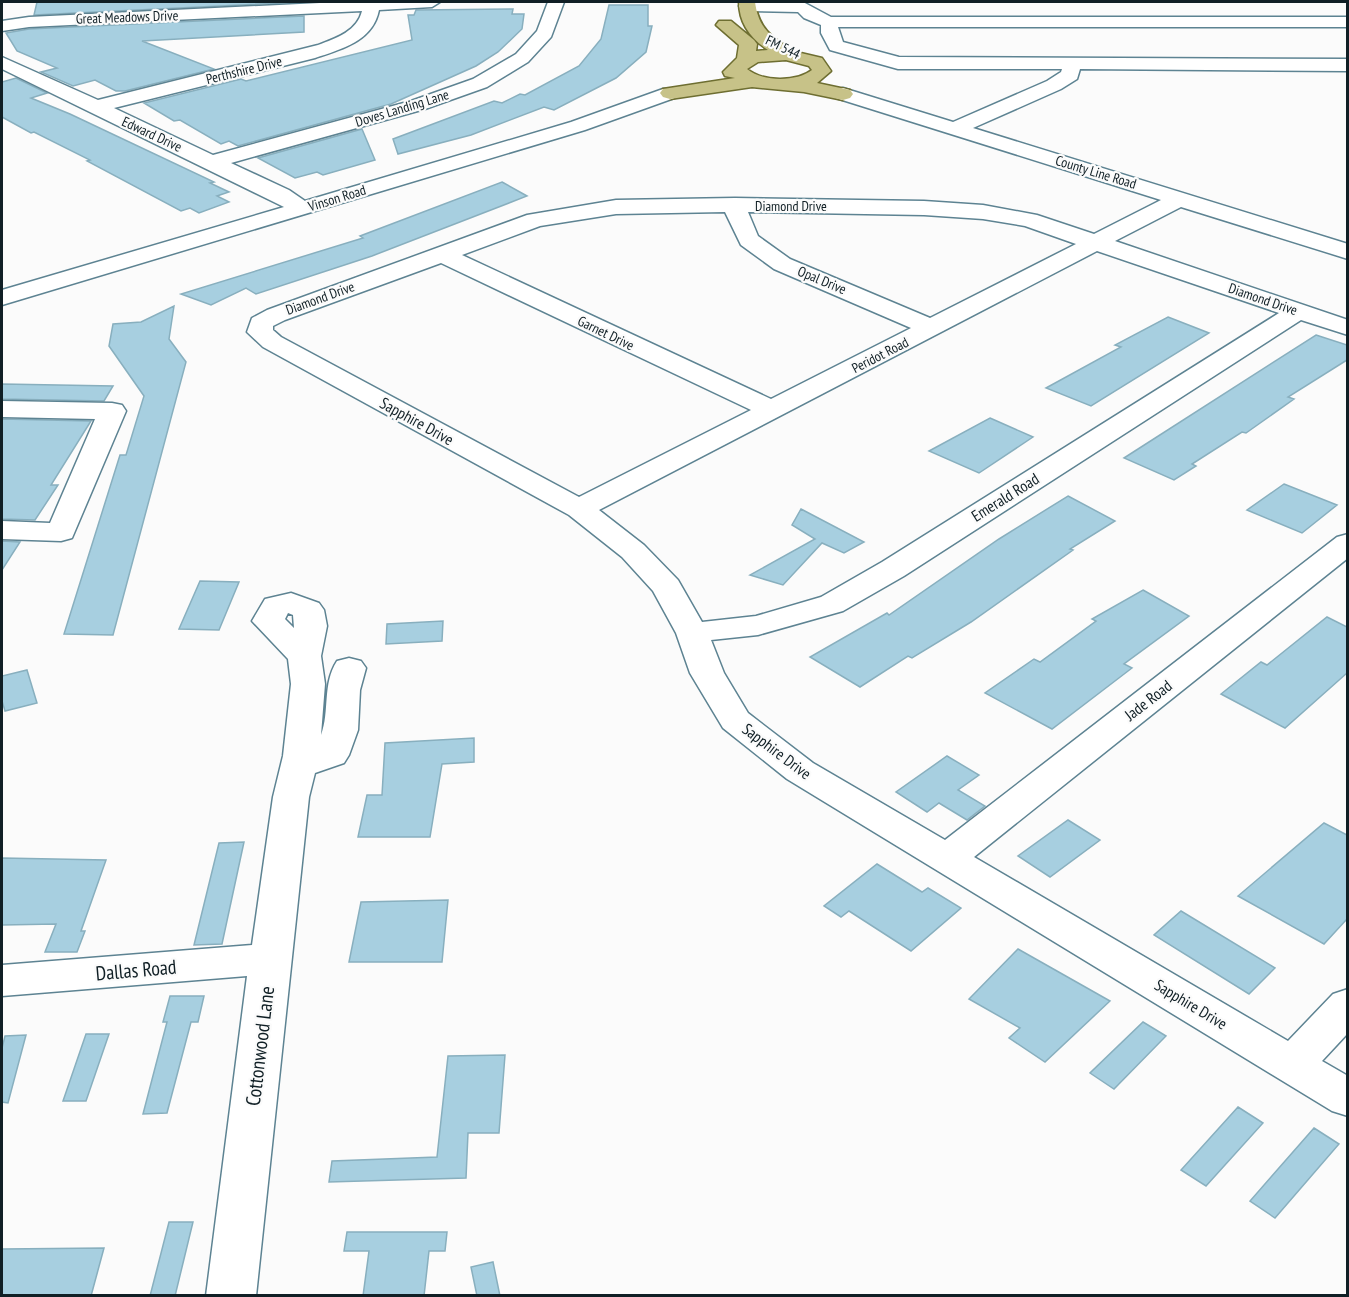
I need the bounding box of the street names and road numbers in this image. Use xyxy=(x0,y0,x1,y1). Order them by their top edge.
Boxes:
street label: Great Meadows Drive xyxy=(75,6,179,28)
street label: FM 544 xyxy=(763,31,804,63)
street label: Perthshire Drive xyxy=(204,52,284,88)
street label: Doves Landing Lane xyxy=(353,85,451,131)
street label: Edward Drive xyxy=(119,112,185,156)
street label: County Line Road xyxy=(1053,151,1139,193)
street label: Vinson Road xyxy=(305,181,368,216)
street label: Diamond Drive xyxy=(755,197,827,215)
street label: Opal Drive xyxy=(795,262,849,298)
street label: Diamond Drive xyxy=(283,277,357,319)
street label: Diamond Drive xyxy=(1226,279,1300,319)
street label: Garnet Drive xyxy=(575,312,637,354)
street label: Peridot Road xyxy=(849,333,911,377)
street label: Sapphire Drive xyxy=(377,393,457,449)
street label: Emerald Road xyxy=(967,468,1043,526)
street label: Jade Road xyxy=(1120,675,1176,725)
street label: Sapphire Drive xyxy=(739,719,815,783)
street label: Dallas Road xyxy=(95,954,177,986)
street label: Sapphire Drive xyxy=(1151,975,1231,1033)
street label: Cottonwood Lane xyxy=(240,985,280,1107)

